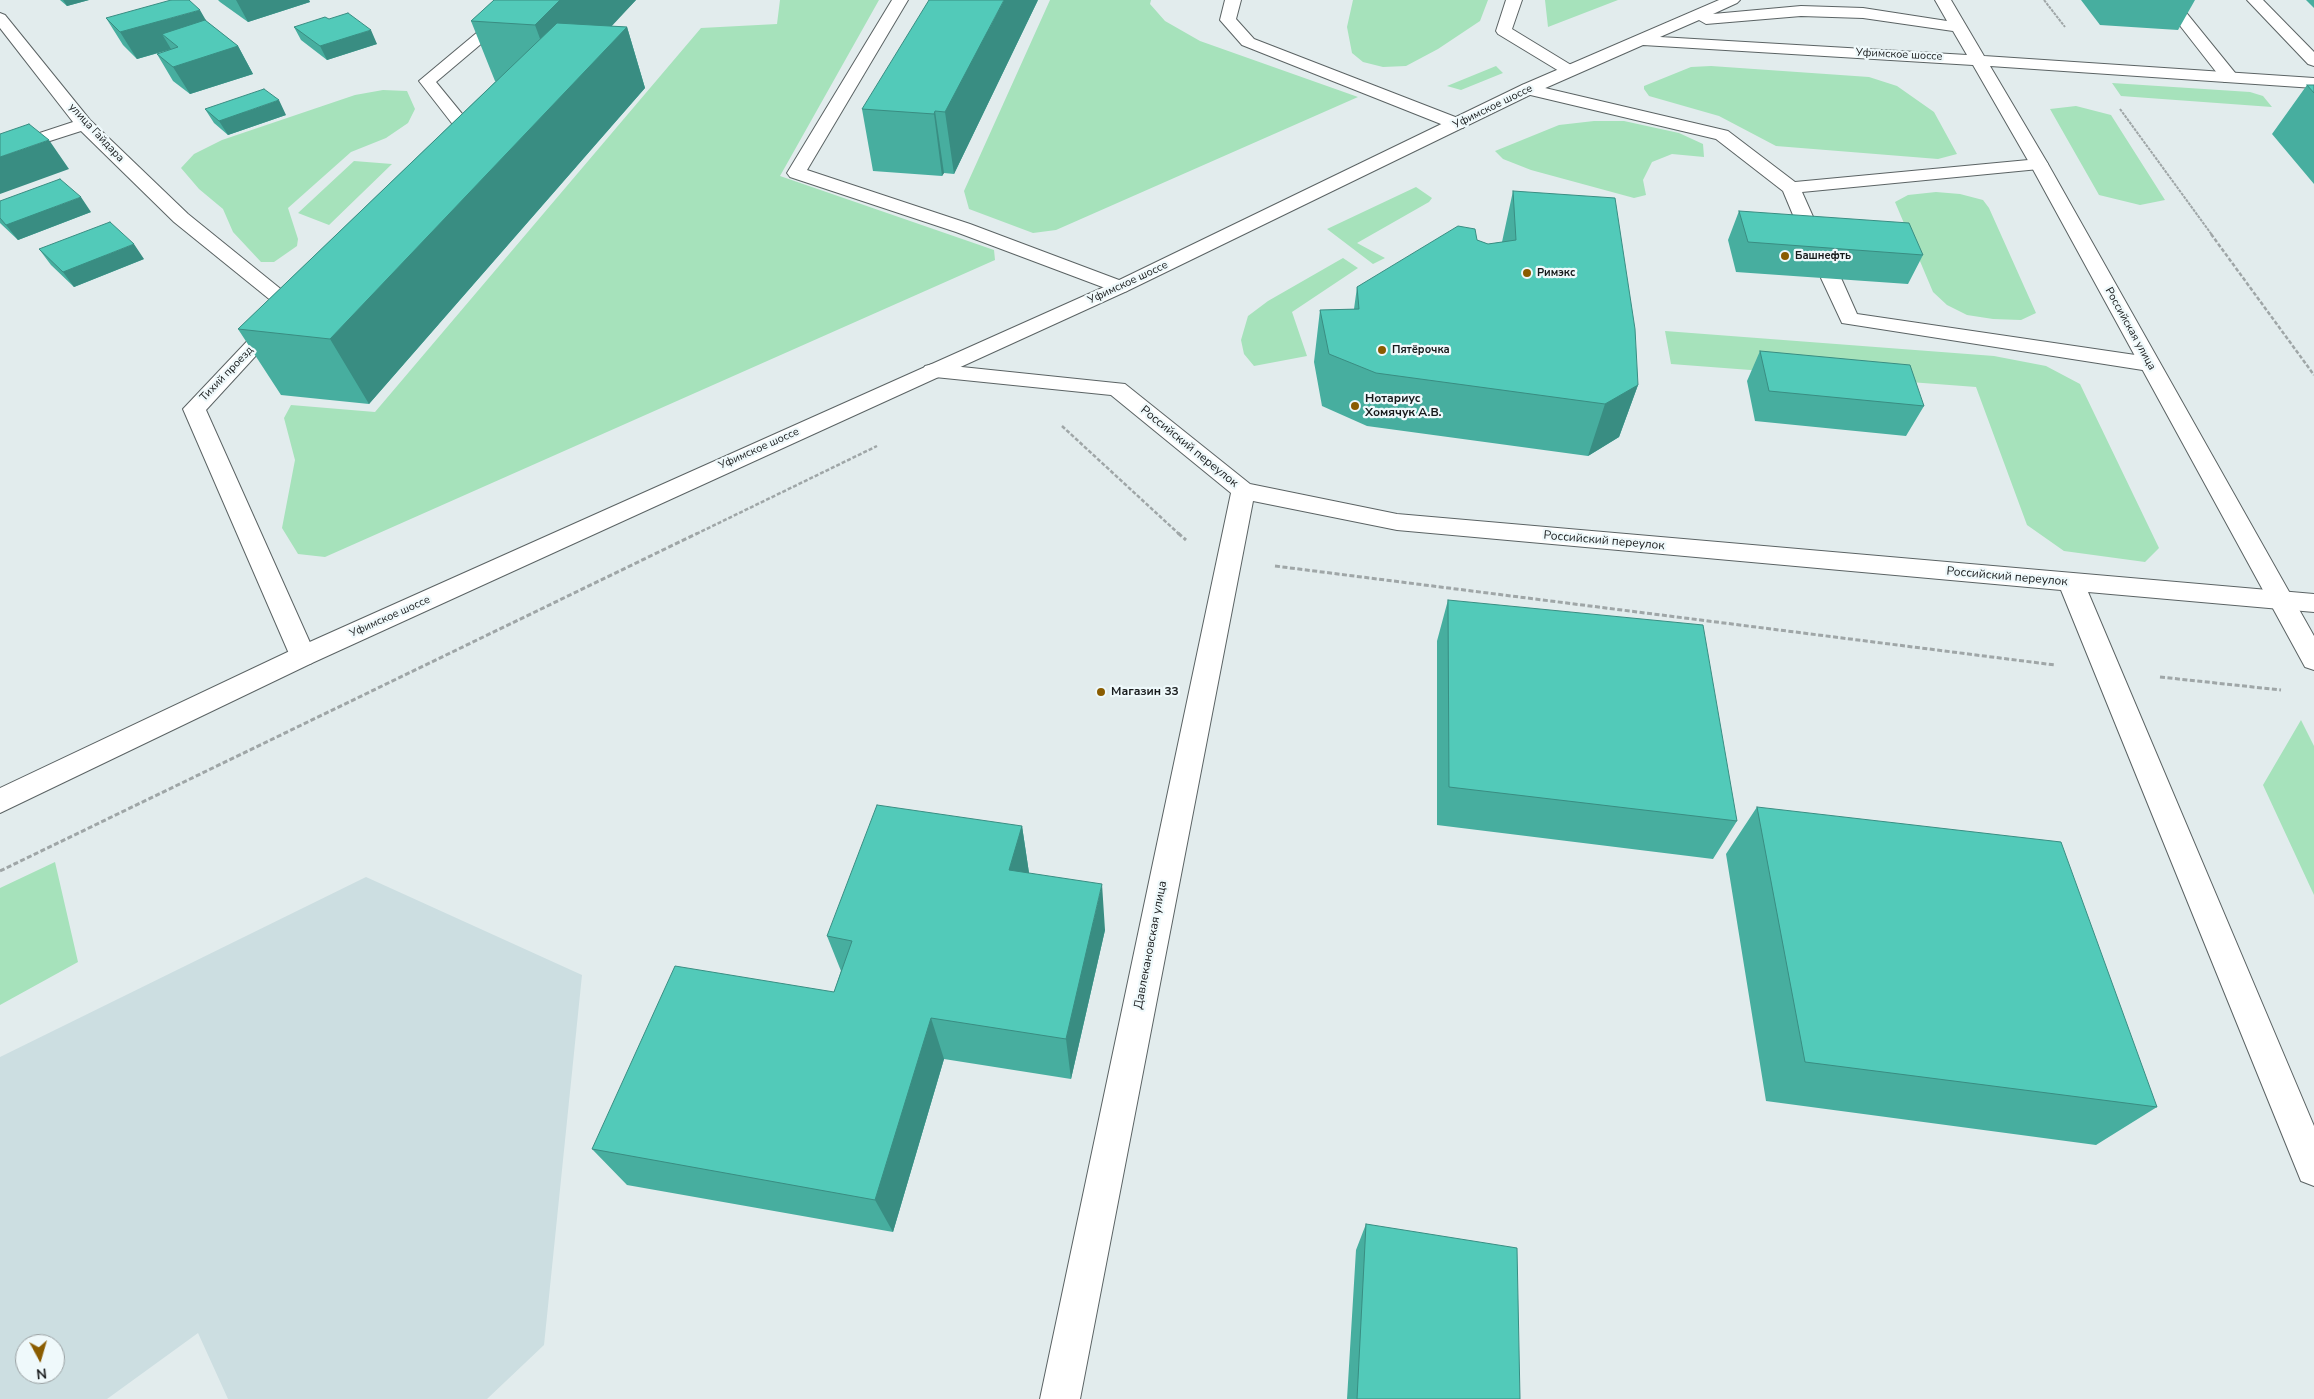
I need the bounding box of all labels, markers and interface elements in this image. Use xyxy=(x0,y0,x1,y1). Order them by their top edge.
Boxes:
street label: Уфимское шоссе xyxy=(1855,46,1943,64)
street label: Уфимское шоссе xyxy=(1451,82,1535,132)
street label: улица Гайдара xyxy=(66,101,126,165)
place label: Башнефть xyxy=(1795,249,1851,263)
marker: Башнефть xyxy=(1779,250,1791,262)
street label: Уфимское шоссе xyxy=(1086,259,1170,307)
place label: Римэкс xyxy=(1537,266,1575,280)
marker: Римэкс xyxy=(1521,267,1533,279)
street label: Российская улица xyxy=(2102,285,2158,373)
place label: Пятёрочка xyxy=(1392,343,1450,357)
street label: Тихий проезд xyxy=(198,344,256,404)
marker: Пятёрочка xyxy=(1376,344,1388,356)
place label: Нотариус Хомячук А.В. xyxy=(1365,392,1442,420)
marker: Нотариус Хомячук А.В. xyxy=(1349,400,1361,412)
street label: Российский переулок xyxy=(1137,403,1241,491)
street label: Уфимское шоссе xyxy=(717,425,801,473)
street label: Российский переулок xyxy=(1543,529,1665,553)
street label: Российский переулок xyxy=(1946,565,2068,589)
street label: Уфимское шоссе xyxy=(348,593,432,641)
place label: Магазин 33 xyxy=(1111,685,1179,699)
marker: Магазин 33 xyxy=(1095,686,1107,698)
street label: Давлекановская улица xyxy=(1131,880,1171,1010)
north arrow xyxy=(15,1334,65,1384)
text: N xyxy=(35,1363,48,1383)

